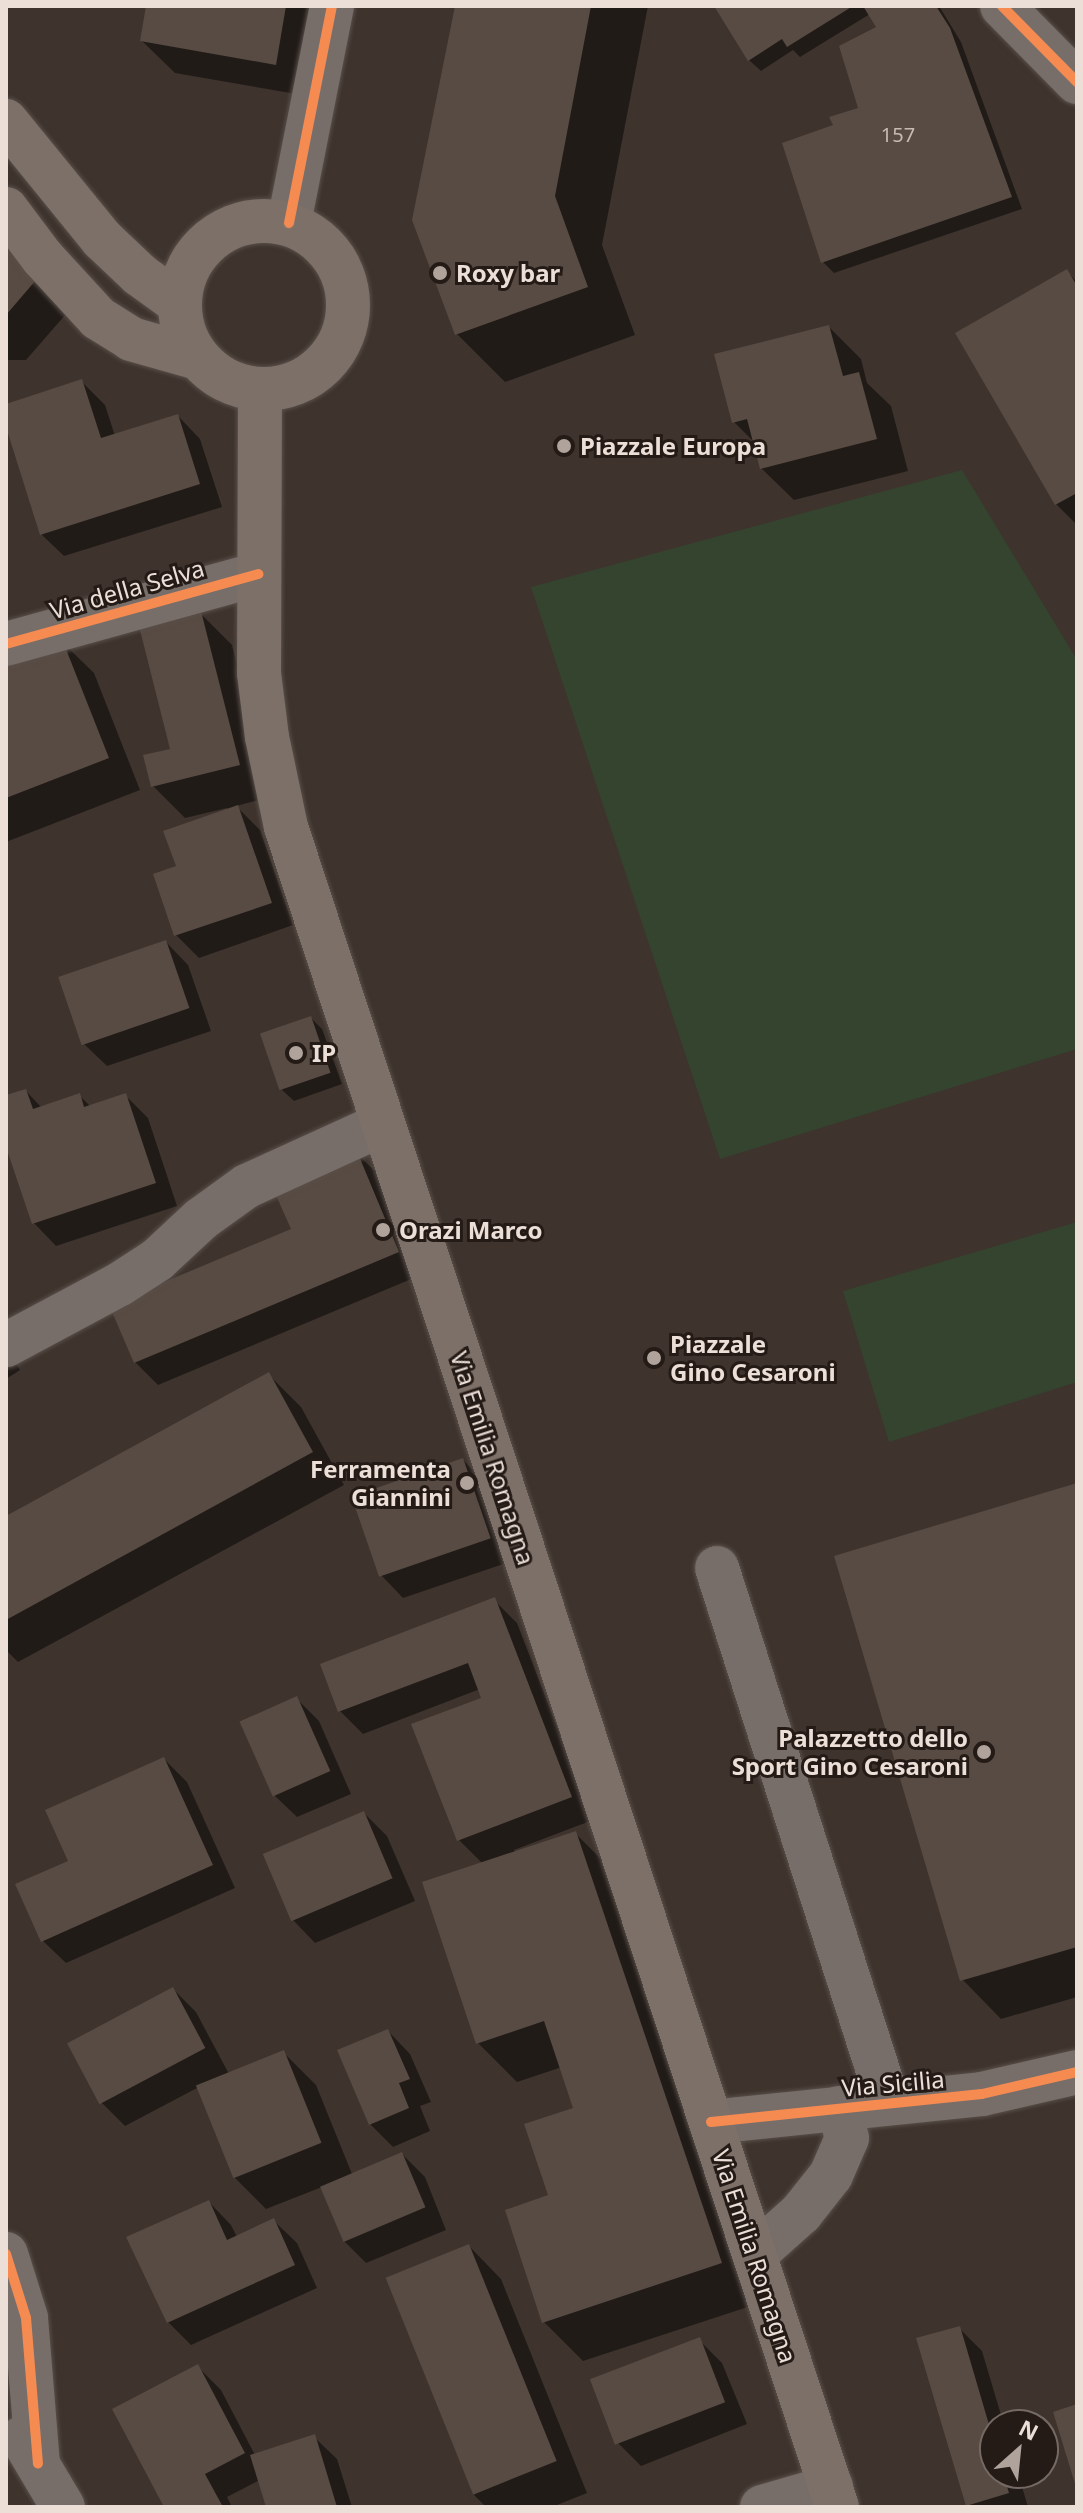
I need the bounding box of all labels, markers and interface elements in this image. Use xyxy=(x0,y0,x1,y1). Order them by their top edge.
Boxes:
house number: 157 xyxy=(881,122,915,146)
place label: Roxy bar xyxy=(456,259,560,287)
marker: Roxy bar xyxy=(431,264,449,282)
place label: Piazzale Europa xyxy=(580,432,766,460)
marker: Piazzale Europa xyxy=(555,437,573,455)
street label: Via della Selva xyxy=(46,553,208,625)
place label: IP xyxy=(312,1039,336,1067)
marker: IP xyxy=(287,1044,305,1062)
place label: Orazi Marco xyxy=(399,1216,542,1244)
marker: Orazi Marco xyxy=(374,1221,392,1239)
place label: Piazzale Gino Cesaroni xyxy=(670,1330,836,1386)
street label: Via Emilia Romagna xyxy=(445,1348,541,1568)
marker: Piazzale Gino Cesaroni xyxy=(645,1349,663,1367)
place label: Ferramenta Giannini xyxy=(310,1455,451,1511)
marker: Ferramenta Giannini xyxy=(458,1474,476,1492)
place label: Palazzetto dello Sport Gino Cesaroni xyxy=(732,1724,968,1780)
marker: Palazzetto dello Sport Gino Cesaroni xyxy=(975,1743,993,1761)
street label: Via Sicilia xyxy=(840,2064,946,2102)
street label: Via Emilia Romagna xyxy=(707,2146,803,2366)
north arrow xyxy=(979,2409,1059,2489)
text: N xyxy=(1014,2412,1044,2447)

